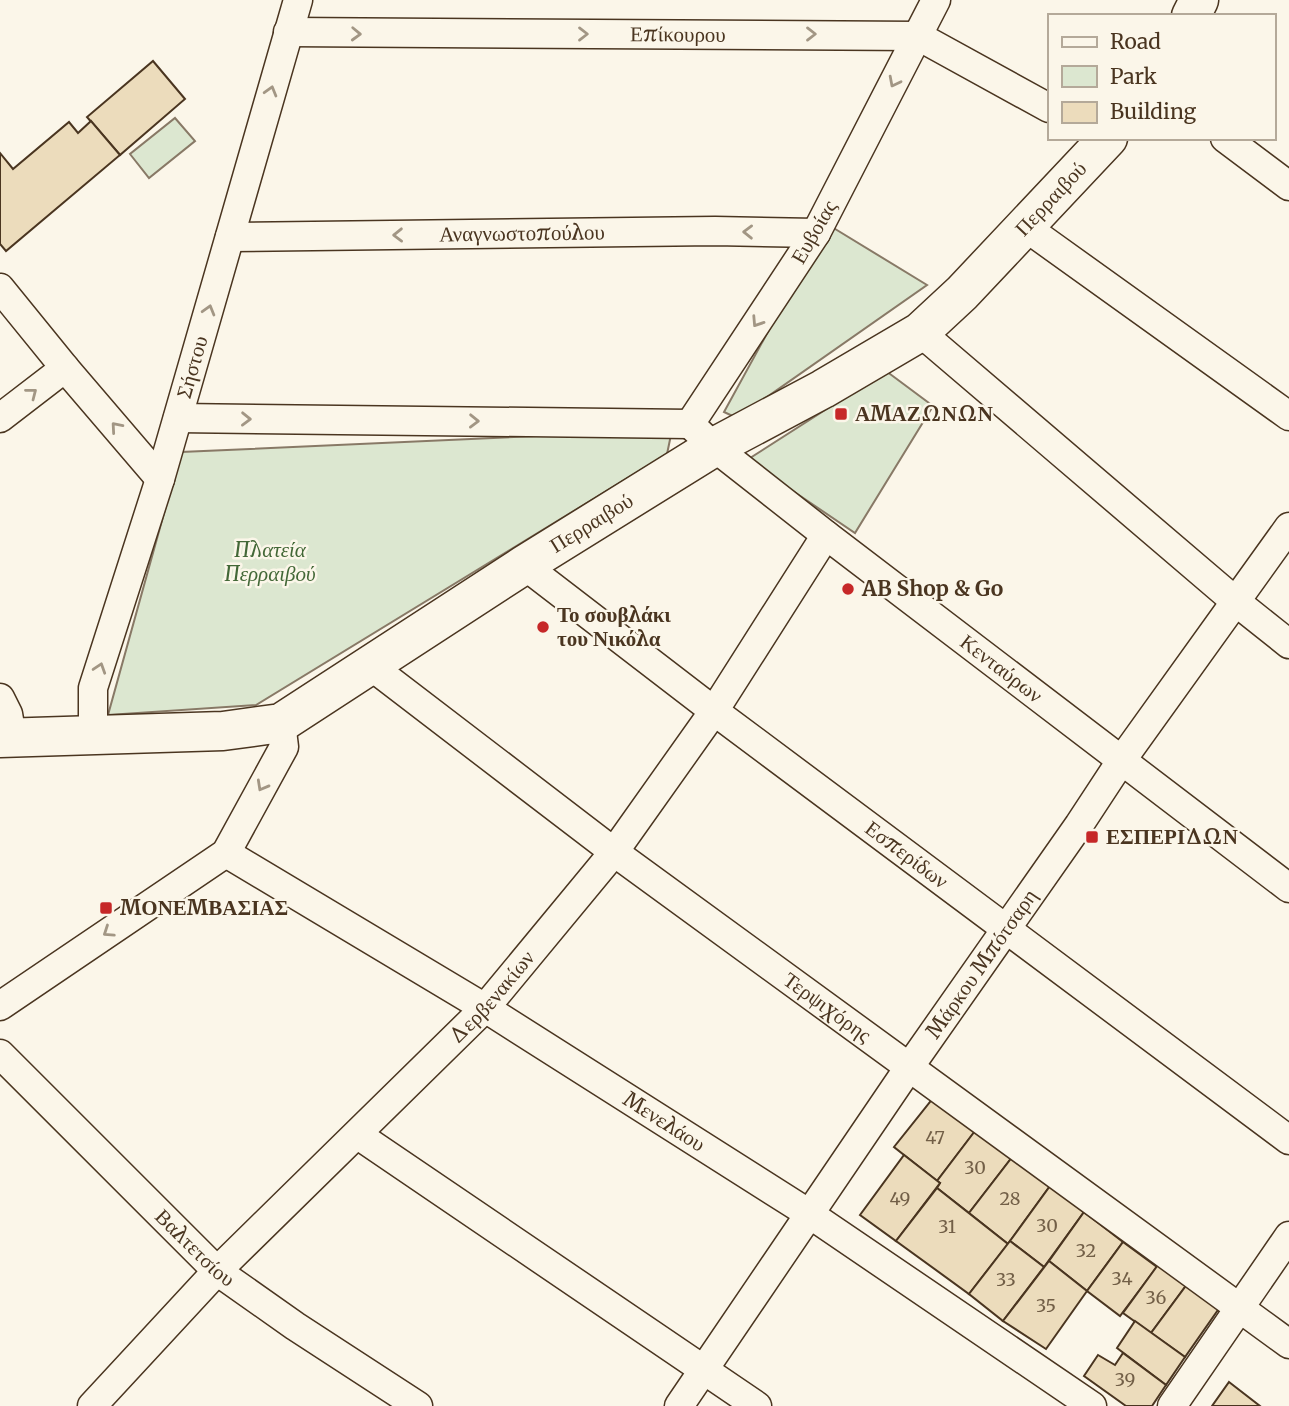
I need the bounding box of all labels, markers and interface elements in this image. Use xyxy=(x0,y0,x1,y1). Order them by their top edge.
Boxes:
legend xyxy=(1048,14,1275,140)
street label: Επίκουρου xyxy=(630,20,726,48)
one-way arrow xyxy=(351,26,362,41)
one-way arrow xyxy=(579,26,589,42)
one-way arrow xyxy=(806,26,817,42)
text: Road xyxy=(1110,28,1161,55)
text: Park xyxy=(1110,63,1157,90)
one-way arrow xyxy=(888,75,902,87)
one-way arrow xyxy=(263,85,277,97)
text: Building xyxy=(1110,98,1197,125)
street label: Περραιβού xyxy=(1009,155,1092,242)
street label: Ευβοίας xyxy=(785,194,843,269)
street label: Αναγνωστοπούλου xyxy=(439,218,605,247)
one-way arrow xyxy=(742,224,752,240)
one-way arrow xyxy=(392,227,403,243)
one-way arrow xyxy=(201,304,216,316)
one-way arrow xyxy=(752,315,765,328)
street label: Σήστου xyxy=(170,332,214,401)
one-way arrow xyxy=(25,389,37,402)
place label: ΑΜΑΖΩΝΩΝ xyxy=(855,400,993,427)
marker: ΑΜΑΖΩΝΩΝ xyxy=(833,406,849,422)
one-way arrow xyxy=(241,411,252,427)
one-way arrow xyxy=(468,414,479,429)
one-way arrow xyxy=(112,422,124,435)
street label: Περραιβού xyxy=(545,487,638,559)
park label: Πλατεία Περραιβού xyxy=(224,536,316,587)
place label: AB Shop & Go xyxy=(861,575,1003,602)
marker: AB Shop & Go xyxy=(840,581,856,597)
place label: Το σουβλάκι του Νικόλα xyxy=(557,601,671,652)
marker: Το σουβλάκι του Νικόλα xyxy=(535,619,551,635)
street label: Κενταύρων xyxy=(955,628,1048,708)
one-way arrow xyxy=(91,662,106,674)
one-way arrow xyxy=(257,778,271,791)
street label: Εσπερίδων xyxy=(860,814,954,894)
place label: ΕΣΠΕΡΙΔΩΝ xyxy=(1106,823,1238,850)
marker: ΕΣΠΕΡΙΔΩΝ xyxy=(1084,829,1100,845)
street label: Μάρκου Μπότσαρη xyxy=(920,883,1043,1043)
place label: ΜΟΝΕΜΒΑΣΙΑΣ xyxy=(120,894,288,921)
marker: ΜΟΝΕΜΒΑΣΙΑΣ xyxy=(98,900,114,916)
one-way arrow xyxy=(103,924,116,936)
street label: Δερβενακίων xyxy=(442,944,540,1049)
street label: Τερψιχόρης xyxy=(778,966,877,1049)
street label: Μενελάου xyxy=(618,1085,711,1157)
house number: 47 xyxy=(925,1126,945,1149)
house number: 30 xyxy=(964,1156,986,1179)
house number: 49 xyxy=(890,1187,910,1210)
house number: 28 xyxy=(999,1187,1021,1210)
street label: Βαλτετσίου xyxy=(150,1203,240,1292)
house number: 30 xyxy=(1036,1214,1058,1237)
house number: 31 xyxy=(938,1215,956,1238)
house number: 32 xyxy=(1076,1239,1096,1262)
house number: 34 xyxy=(1111,1267,1133,1290)
house number: 33 xyxy=(996,1268,1016,1291)
house number: 36 xyxy=(1146,1286,1167,1309)
house number: 35 xyxy=(1036,1294,1056,1317)
house number: 39 xyxy=(1115,1368,1135,1391)

